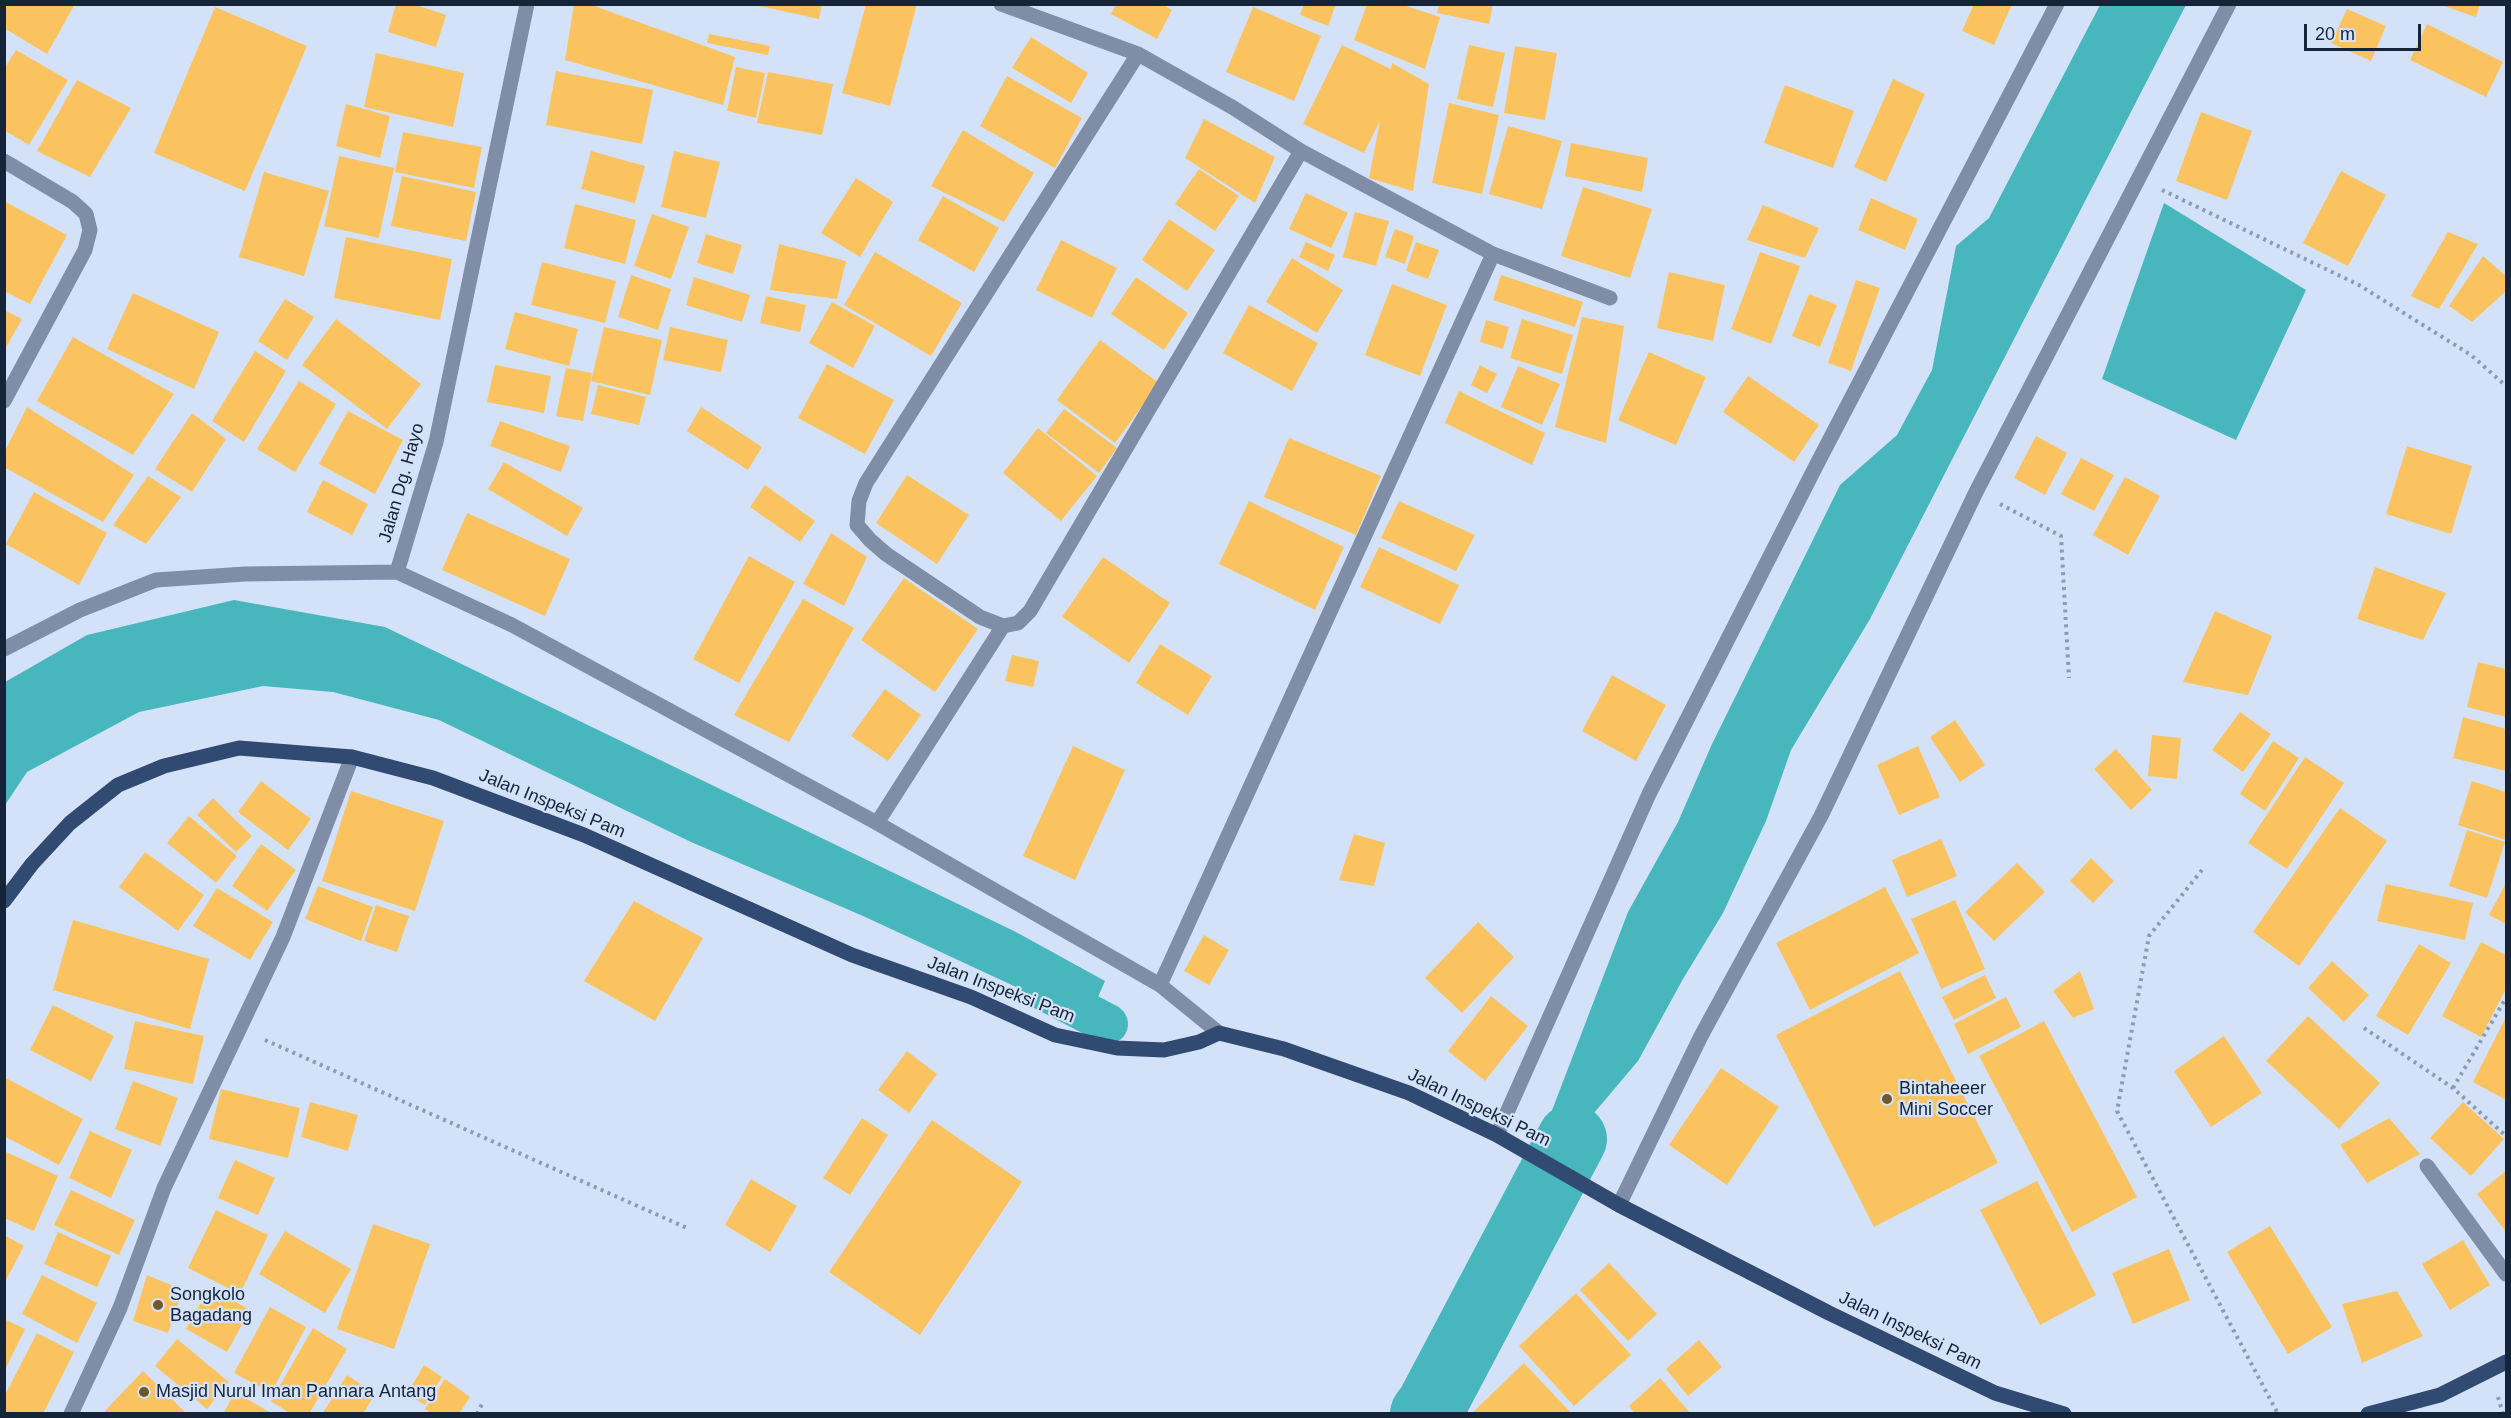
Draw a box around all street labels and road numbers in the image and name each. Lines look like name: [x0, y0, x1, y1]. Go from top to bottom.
street label: Jalan Dg. Hayo: [375, 421, 429, 545]
street label: Jalan Inspeksi Pam: [476, 765, 628, 843]
street label: Jalan Inspeksi Pam: [924, 952, 1078, 1028]
street label: Jalan Inspeksi Pam: [1404, 1064, 1554, 1152]
street label: Jalan Inspeksi Pam: [1835, 1287, 1985, 1375]

